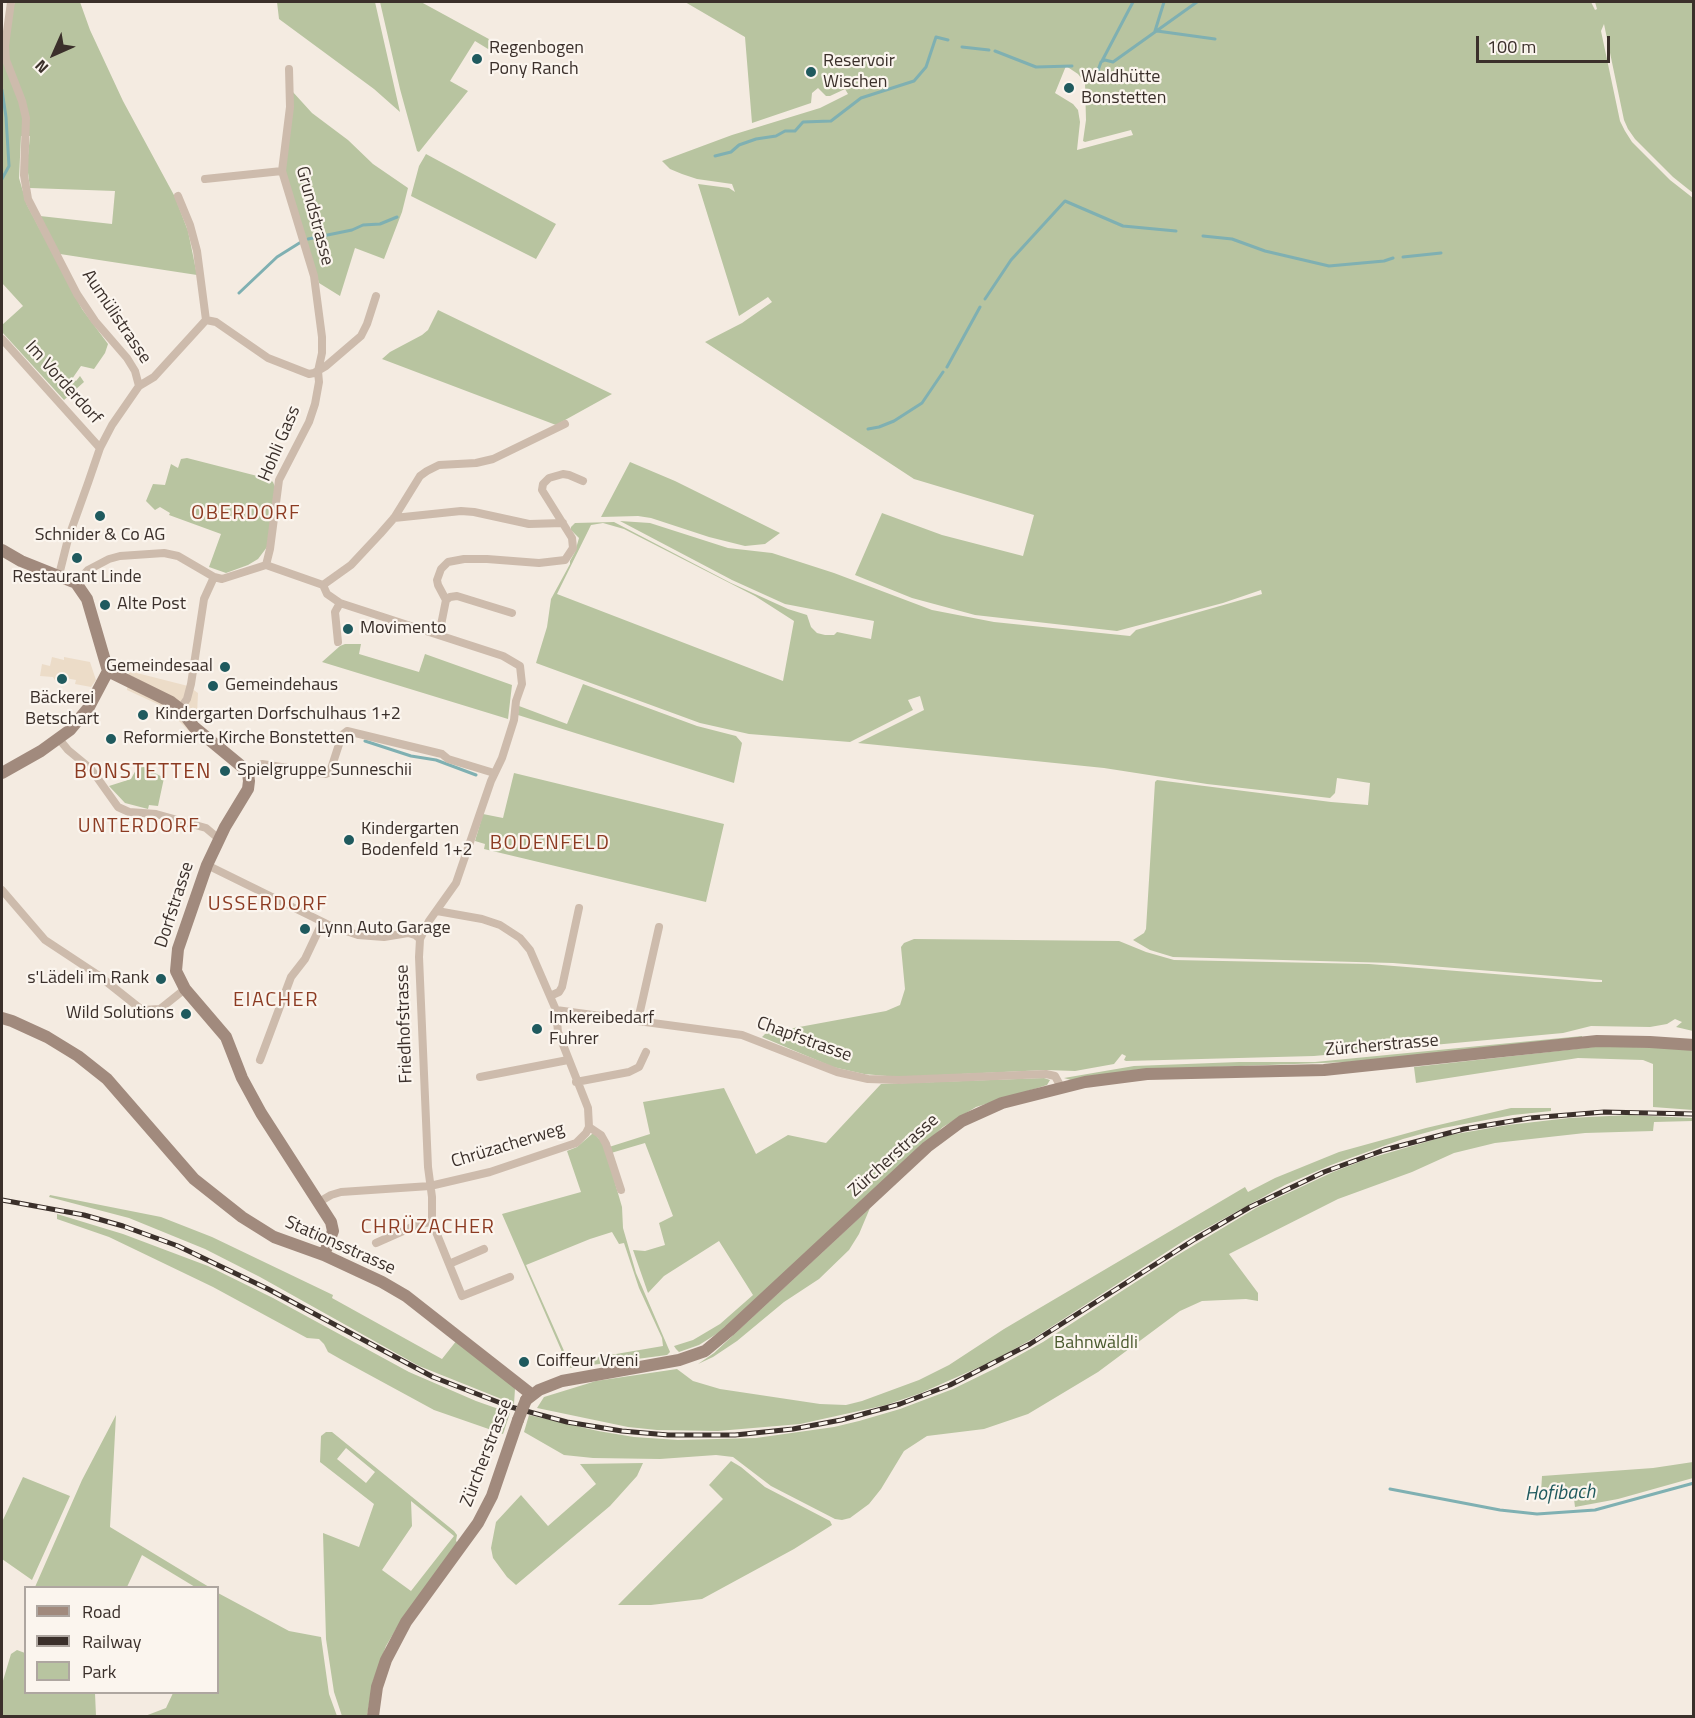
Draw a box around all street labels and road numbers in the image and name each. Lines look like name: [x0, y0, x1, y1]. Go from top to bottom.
street label: Grundstrasse: [290, 164, 338, 268]
street label: Aumülistrasse: [77, 266, 155, 368]
street label: Im Vorderdorf: [20, 337, 106, 429]
street label: Hohli Gass: [254, 403, 306, 485]
street label: Dorfstrasse: [151, 859, 199, 951]
street label: Friedhofstrasse: [392, 964, 418, 1084]
street label: Chapfstrasse: [753, 1013, 855, 1067]
street label: Zürcherstrasse: [1324, 1030, 1440, 1062]
street label: Zürcherstrasse: [845, 1110, 943, 1202]
street label: Chrüzacherweg: [449, 1119, 567, 1173]
street label: Stationsstrasse: [281, 1212, 399, 1280]
street label: Zürcherstrasse: [457, 1396, 517, 1510]

